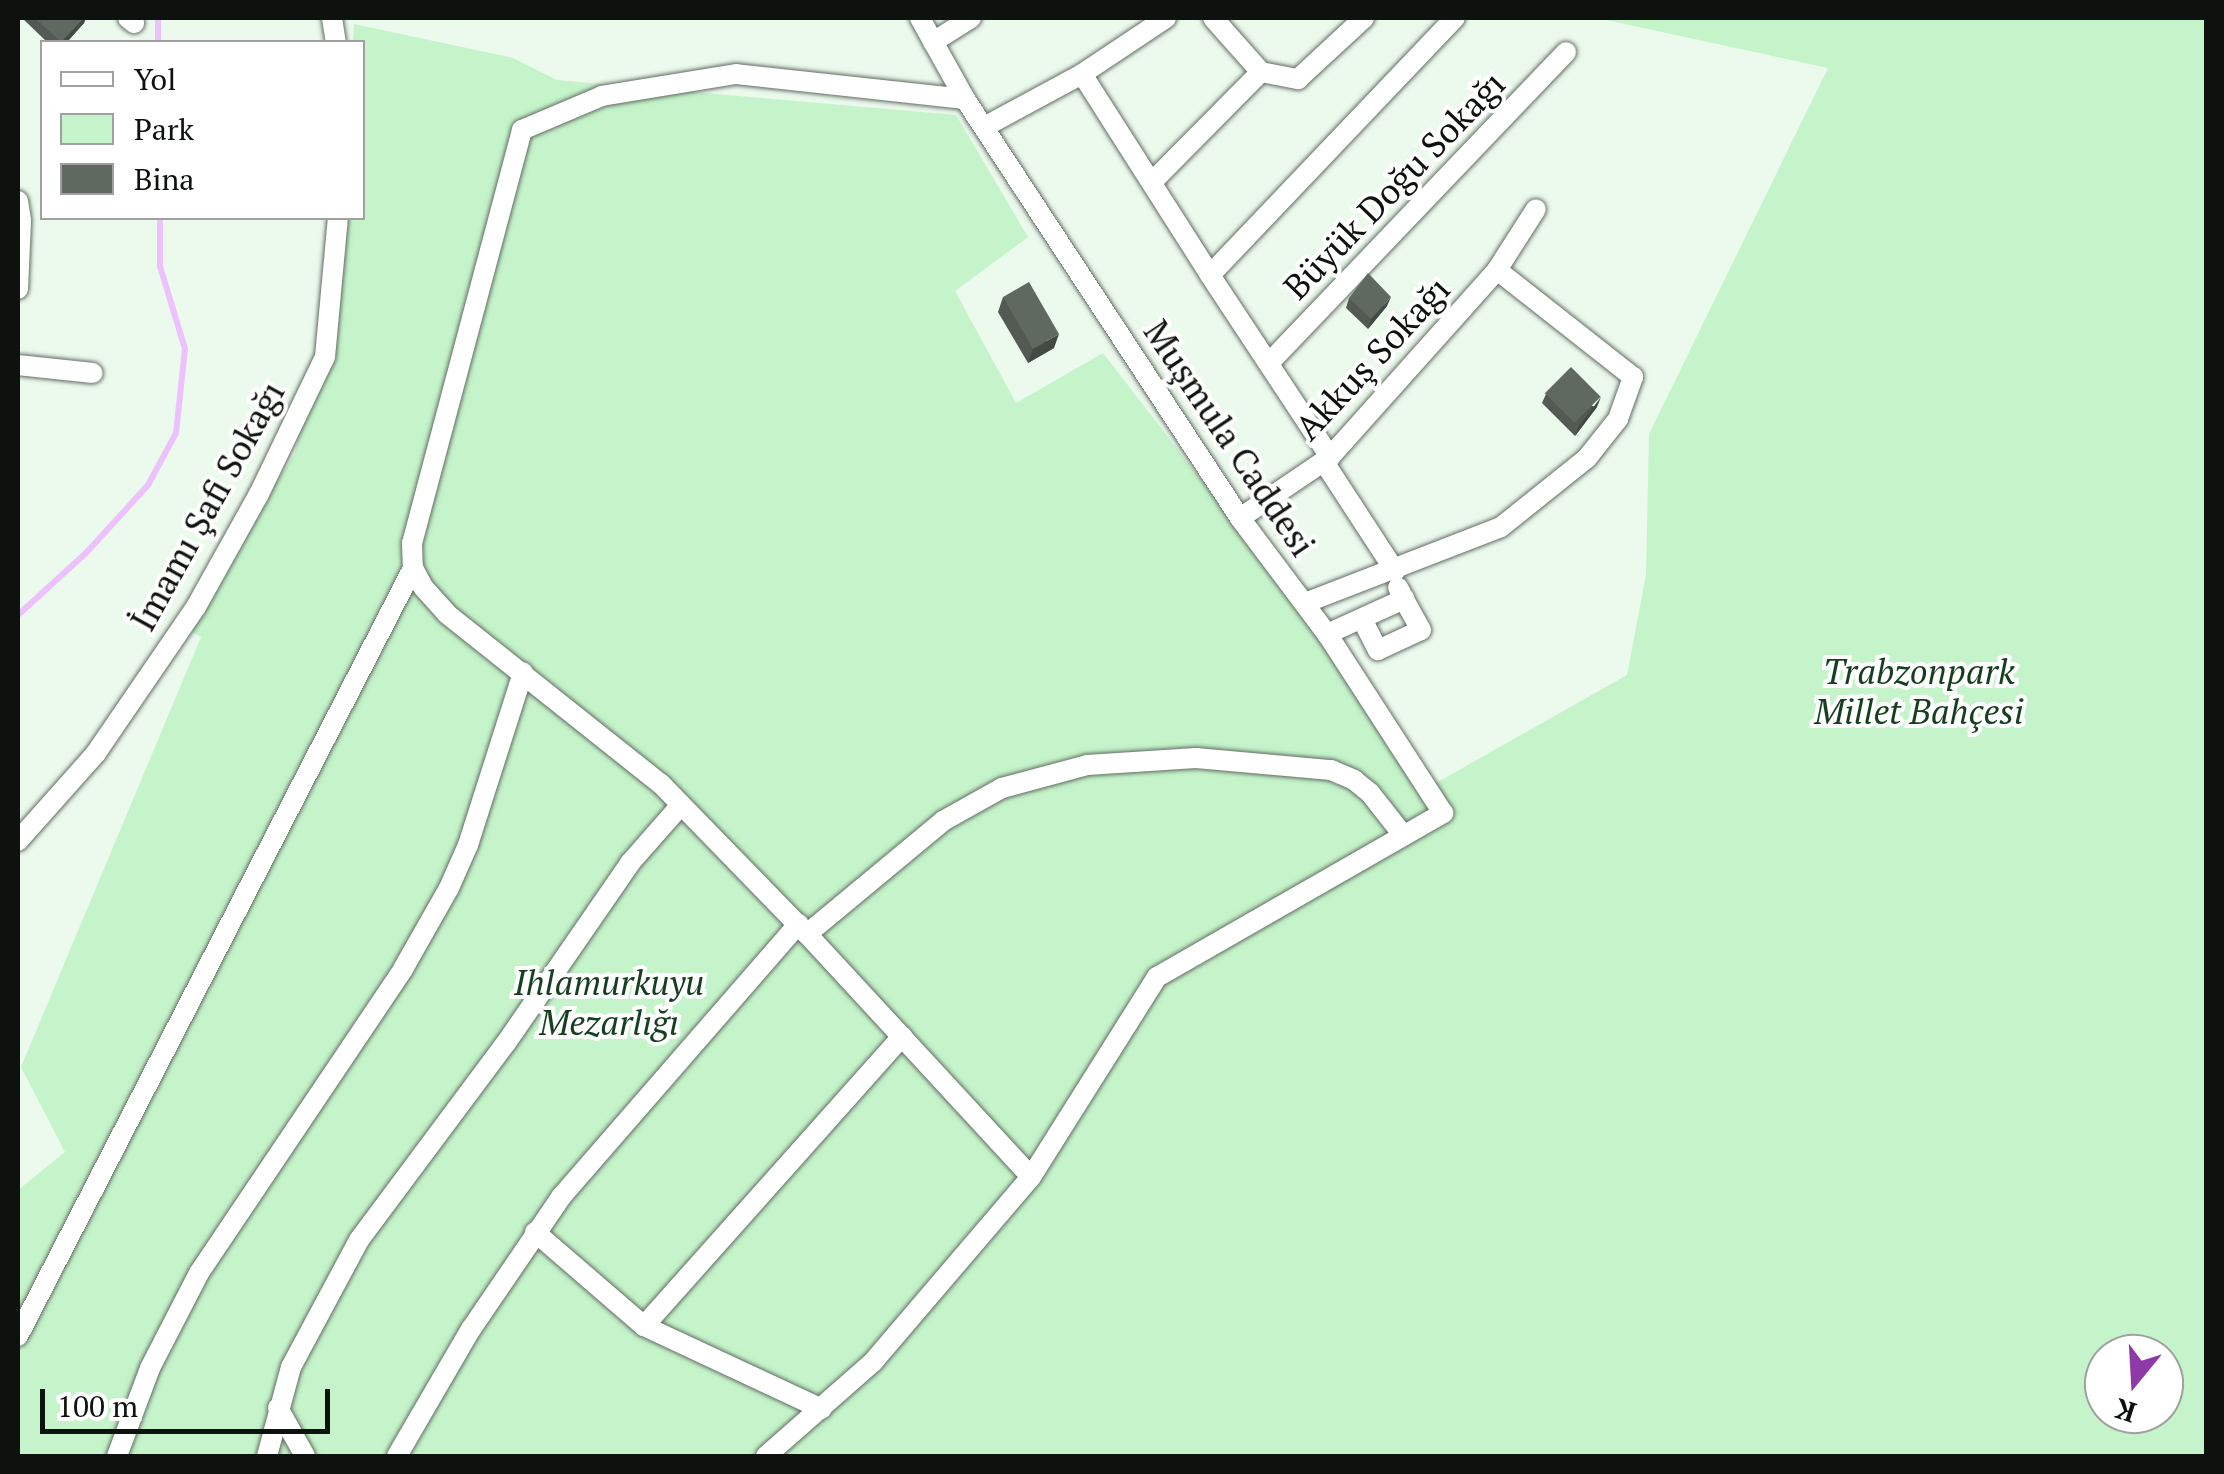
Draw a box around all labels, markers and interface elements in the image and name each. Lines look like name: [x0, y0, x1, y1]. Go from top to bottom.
legend: [40, 40, 365, 220]
text: Yol: [134, 59, 176, 99]
street label: Büyük Doğu Sokağı: [1275, 63, 1513, 307]
text: Park: [134, 109, 194, 149]
text: Bina: [134, 159, 194, 199]
street label: Akkuş Sokağı: [1286, 268, 1458, 448]
street label: Muşmula Caddesi: [1136, 312, 1324, 564]
street label: İmamı Şafi Sokağı: [121, 374, 293, 638]
park label: Trabzonpark Millet Bahçesi: [1814, 650, 2024, 732]
park label: Ihlamurkuyu Mezarlığı: [514, 961, 704, 1043]
north arrow: [2084, 1334, 2184, 1434]
scale bar: [45, 1369, 335, 1431]
text: 100 m: [57, 1386, 138, 1426]
text: K: [2110, 1390, 2140, 1432]

